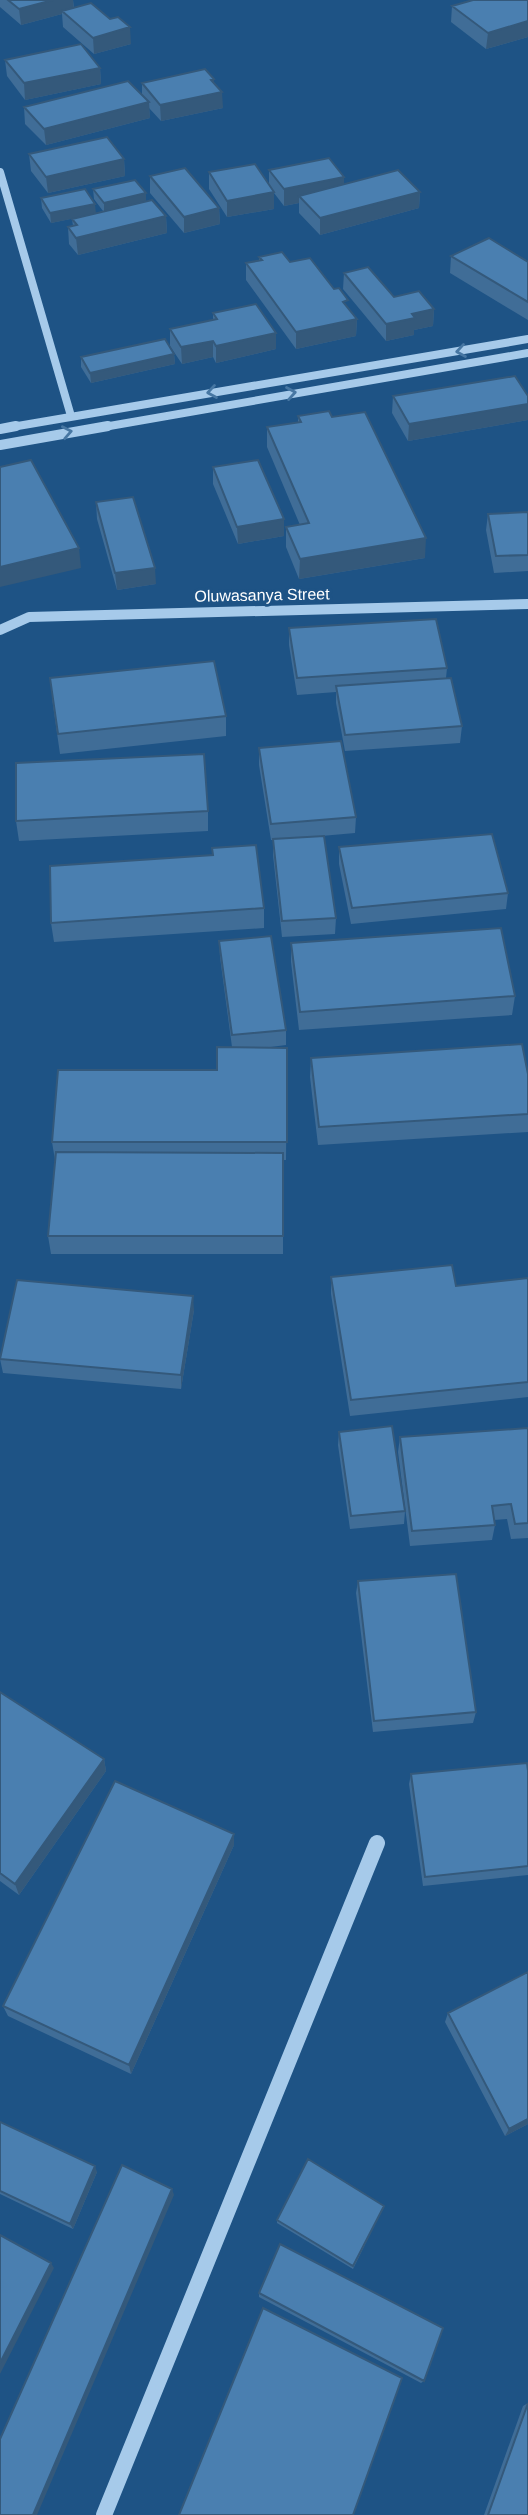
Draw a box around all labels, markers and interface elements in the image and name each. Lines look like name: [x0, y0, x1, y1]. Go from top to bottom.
one-way arrow: [455, 343, 467, 358]
one-way arrow: [206, 384, 218, 399]
one-way arrow: [285, 386, 297, 401]
one-way arrow: [61, 425, 73, 440]
street label: Oluwasanya Street: [194, 585, 330, 605]

